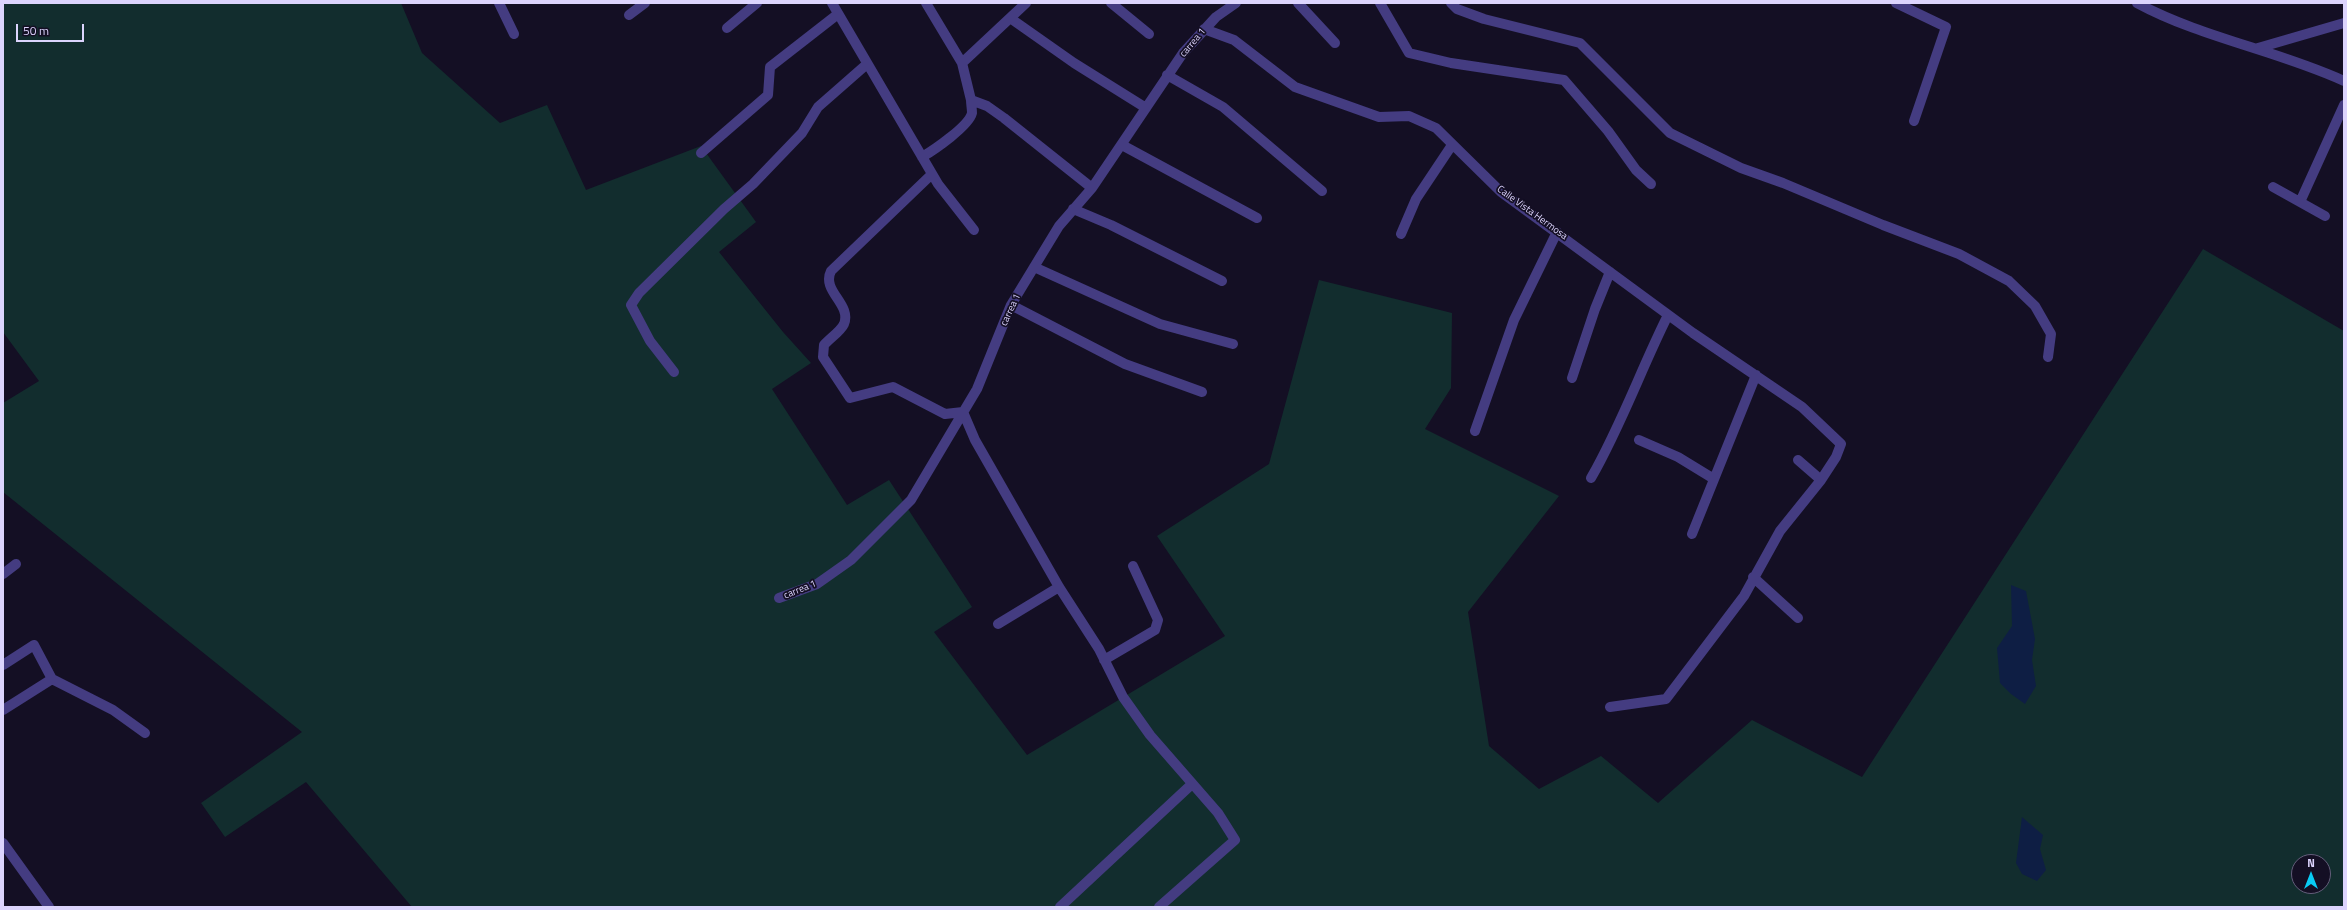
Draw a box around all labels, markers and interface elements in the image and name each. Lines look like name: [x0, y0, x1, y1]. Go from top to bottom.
scale bar: [18, 16, 86, 42]
text: 50 m: [23, 21, 49, 40]
street label: carrea 1: [1177, 26, 1209, 60]
street label: Calle Vista Hermosa: [1494, 183, 1570, 243]
street label: carrea 1: [998, 292, 1024, 328]
street label: carrea 1: [782, 578, 818, 602]
north arrow: [2291, 854, 2331, 894]
text: N: [2307, 855, 2315, 871]

